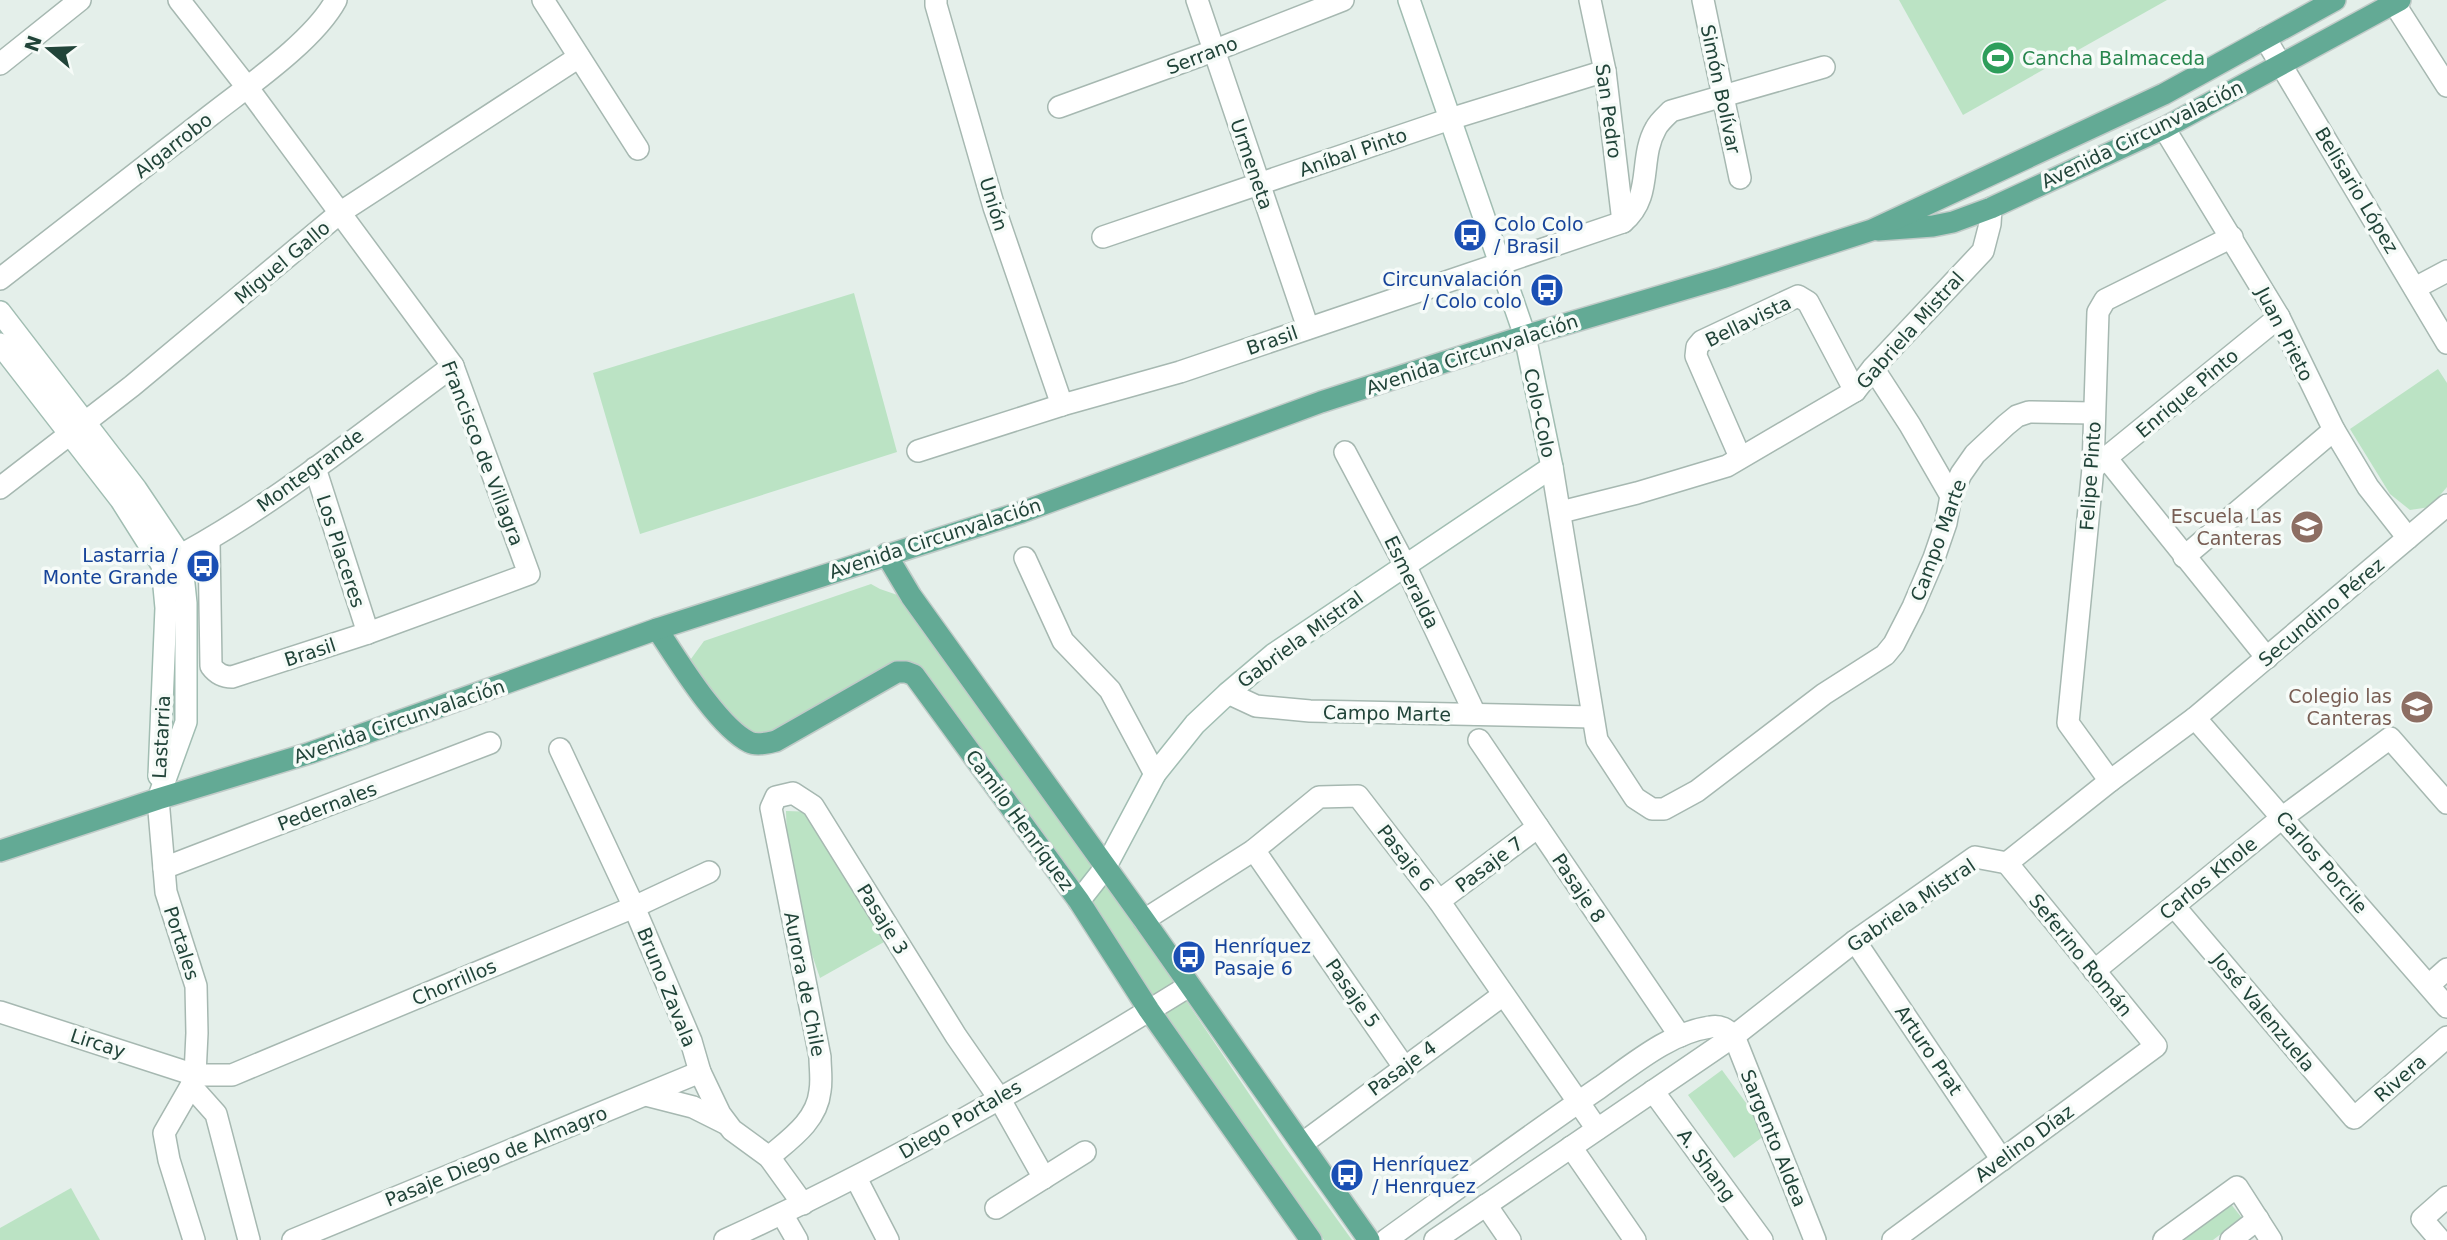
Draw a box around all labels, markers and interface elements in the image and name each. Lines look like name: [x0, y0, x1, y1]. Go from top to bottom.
north arrow: [14, 14, 84, 84]
street label: Simón Bolívar: [1697, 22, 1745, 156]
street label: Serrano: [1163, 31, 1241, 79]
text: N: [20, 32, 46, 55]
sports icon: Cancha Balmaceda: [1979, 39, 2017, 77]
place label: Cancha Balmaceda: [2022, 47, 2205, 69]
street label: San Pedro: [1591, 62, 1627, 160]
street label: Avenida Circunvalación: [2038, 76, 2246, 192]
street label: Algarrobo: [130, 108, 216, 182]
street label: Urmeneta: [1226, 116, 1278, 212]
street label: Aníbal Pinto: [1296, 123, 1410, 181]
street label: Belisario López: [2311, 123, 2403, 257]
street label: Unión: [975, 175, 1013, 233]
place label: Colo Colo / Brasil: [1494, 213, 1584, 257]
street label: Miguel Gallo: [230, 216, 334, 308]
bus stop icon: Colo Colo / Brasil: [1451, 216, 1489, 254]
street label: Gabriela Mistral: [1852, 267, 1968, 393]
place label: Circunvalación / Colo colo: [1382, 268, 1522, 312]
bus stop icon: Circunvalación / Colo colo: [1528, 271, 1566, 309]
street label: Juan Prieto: [2252, 283, 2318, 385]
street label: Bellavista: [1702, 291, 1794, 351]
street label: Avenida Circunvalación: [1363, 309, 1581, 399]
street label: Brasil: [1243, 321, 1301, 359]
street label: Enrique Pinto: [2132, 344, 2242, 442]
street label: Francisco de Villagra: [438, 357, 528, 549]
street label: Colo-Colo: [1520, 366, 1560, 460]
street label: Felipe Pinto: [2075, 421, 2105, 531]
street label: Montegrande: [252, 424, 368, 516]
street label: Campo Marte: [1906, 476, 1970, 604]
street label: Los Placeres: [312, 492, 370, 610]
street label: Avenida Circunvalación: [826, 493, 1044, 583]
place label: Escuela Las Canteras: [2171, 505, 2282, 549]
school or university icon: Escuela Las Canteras: [2288, 508, 2326, 546]
street label: Esmeralda: [1380, 532, 1444, 632]
place label: Lastarria / Monte Grande: [43, 544, 179, 588]
bus stop icon: Lastarria / Monte Grande: [184, 547, 222, 585]
street label: Secundino Pérez: [2254, 553, 2388, 671]
street label: Gabriela Mistral: [1233, 586, 1367, 692]
street label: Brasil: [281, 633, 339, 671]
street label: Avenida Circunvalación: [291, 675, 507, 767]
place label: Colegio las Canteras: [2288, 685, 2392, 729]
school or university icon: Colegio las Canteras: [2398, 688, 2436, 726]
street label: Lastarria: [148, 695, 174, 779]
street label: Campo Marte: [1323, 701, 1451, 725]
street label: Camilo Henríquez: [962, 745, 1078, 895]
street label: Pedernales: [274, 777, 380, 835]
street label: Carlos Porcile: [2272, 806, 2372, 918]
street label: Pasaje 6: [1373, 820, 1439, 896]
street label: Pasaje 7: [1451, 831, 1527, 897]
street label: Carlos Khole: [2155, 832, 2261, 924]
street label: Pasaje 8: [1548, 849, 1610, 927]
street label: Gabriela Mistral: [1843, 854, 1979, 956]
street label: Pasaje 3: [853, 880, 913, 958]
street label: Seferino Román: [2025, 889, 2137, 1021]
street label: Portales: [160, 903, 204, 983]
street label: Aurora de Chile: [780, 910, 830, 1058]
street label: Bruno Zavala: [633, 924, 701, 1050]
place label: Henríquez Pasaje 6: [1214, 935, 1311, 979]
bus stop icon: Henríquez Pasaje 6: [1170, 938, 1208, 976]
street label: José Valenzuela: [2207, 948, 2320, 1076]
street label: Chorrillos: [408, 954, 500, 1010]
street label: Pasaje 5: [1321, 954, 1385, 1032]
street label: Arturo Prat: [1891, 1001, 1967, 1099]
street label: Lircay: [68, 1024, 128, 1062]
street label: Pasaje 4: [1364, 1036, 1440, 1100]
street label: Rivera: [2370, 1050, 2430, 1106]
street label: Sargento Aldea: [1736, 1066, 1812, 1210]
street label: Diego Portales: [895, 1075, 1025, 1163]
street label: Avelino Díaz: [1970, 1100, 2078, 1186]
street label: Pasaje Diego de Almagro: [382, 1101, 610, 1211]
street label: A. Shang: [1673, 1124, 1741, 1206]
place label: Henríquez / Henrquez: [1372, 1153, 1476, 1197]
bus stop icon: Henríquez / Henrquez: [1328, 1156, 1366, 1194]

